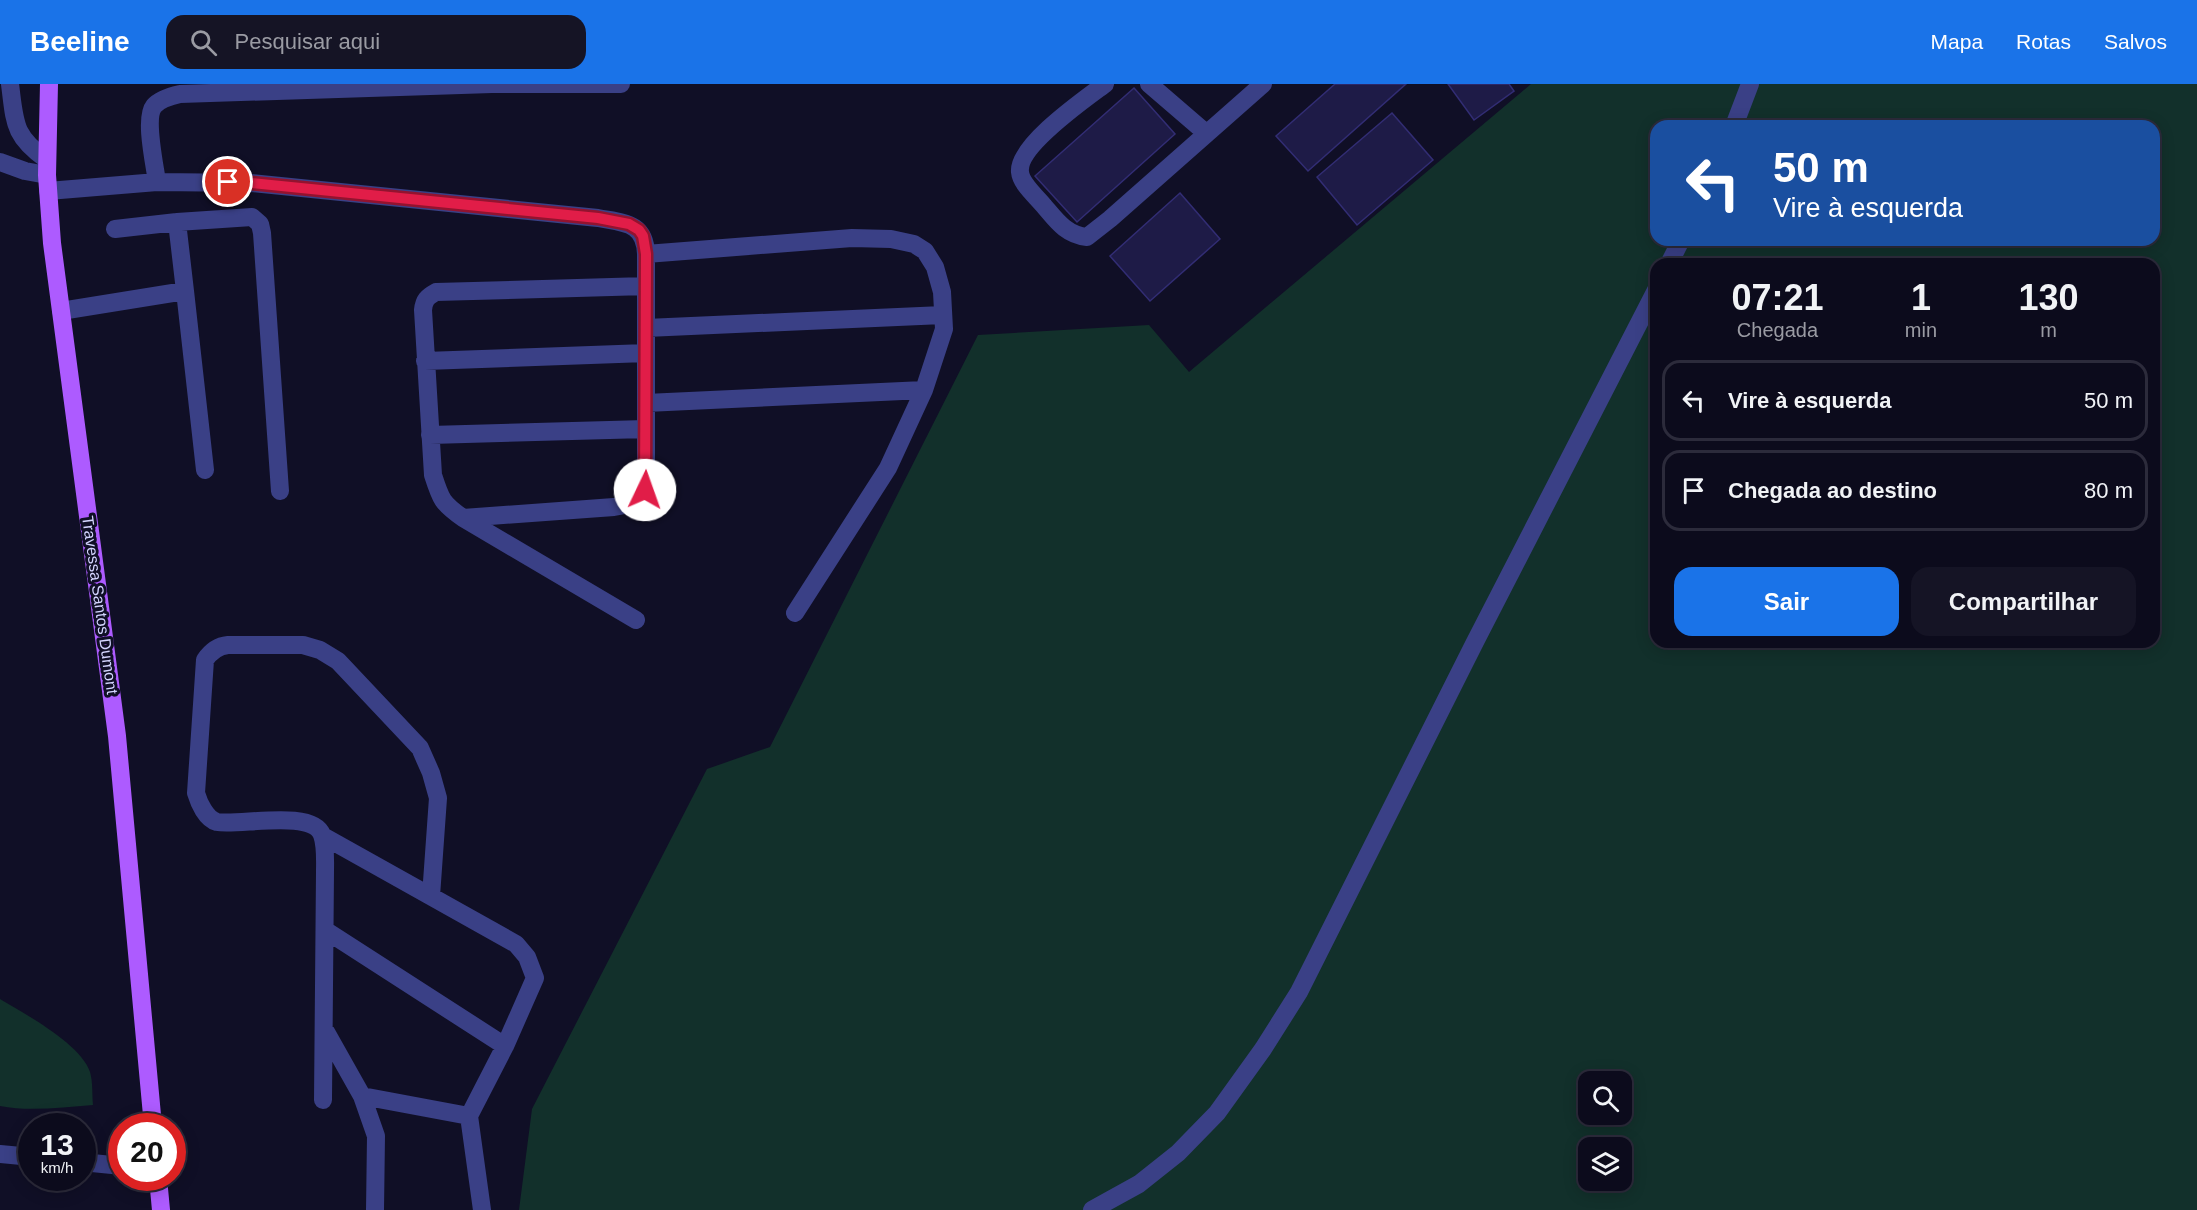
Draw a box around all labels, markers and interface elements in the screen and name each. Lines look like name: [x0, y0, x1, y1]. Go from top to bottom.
search box: [166, 15, 586, 69]
text: Beeline: [30, 26, 130, 57]
icon: search: [187, 26, 220, 59]
text: Pesquisar aqui: [235, 29, 380, 54]
text: Mapa: [1931, 30, 1983, 53]
text: Rotas: [2016, 30, 2071, 53]
text: Salvos: [2104, 30, 2167, 53]
icon: left: [1674, 144, 1752, 222]
text: 50 m: [1773, 144, 1869, 191]
pin: [202, 156, 253, 207]
icon: arrive: [211, 165, 244, 198]
text: Vire à esquerda: [1773, 193, 1963, 223]
text: 07:21: [1731, 277, 1823, 318]
text: 1: [1911, 277, 1931, 318]
text: 130: [2018, 277, 2079, 318]
text: Chegada: [1737, 319, 1818, 341]
text: min: [1905, 319, 1937, 341]
text: m: [2040, 319, 2057, 341]
icon: left: [1677, 384, 1710, 417]
text: Vire à esquerda: [1728, 388, 1891, 413]
text: 50 m: [2084, 388, 2133, 413]
position arrow: [613, 458, 677, 522]
icon: arrive: [1677, 474, 1710, 507]
text: Chegada ao destino: [1728, 478, 1937, 503]
text: 80 m: [2084, 478, 2133, 503]
street label: Travessa Santos Dumont: [79, 515, 121, 696]
button: Sair: [1674, 567, 1899, 636]
button: Compartilhar: [1911, 567, 2136, 636]
map controls: [1578, 1071, 1632, 1191]
button: search: [1578, 1071, 1632, 1125]
speed limit sign: 20: [108, 1113, 186, 1191]
text: 13: [40, 1128, 74, 1161]
button: layers: [1578, 1137, 1632, 1191]
text: km/h: [41, 1159, 73, 1176]

